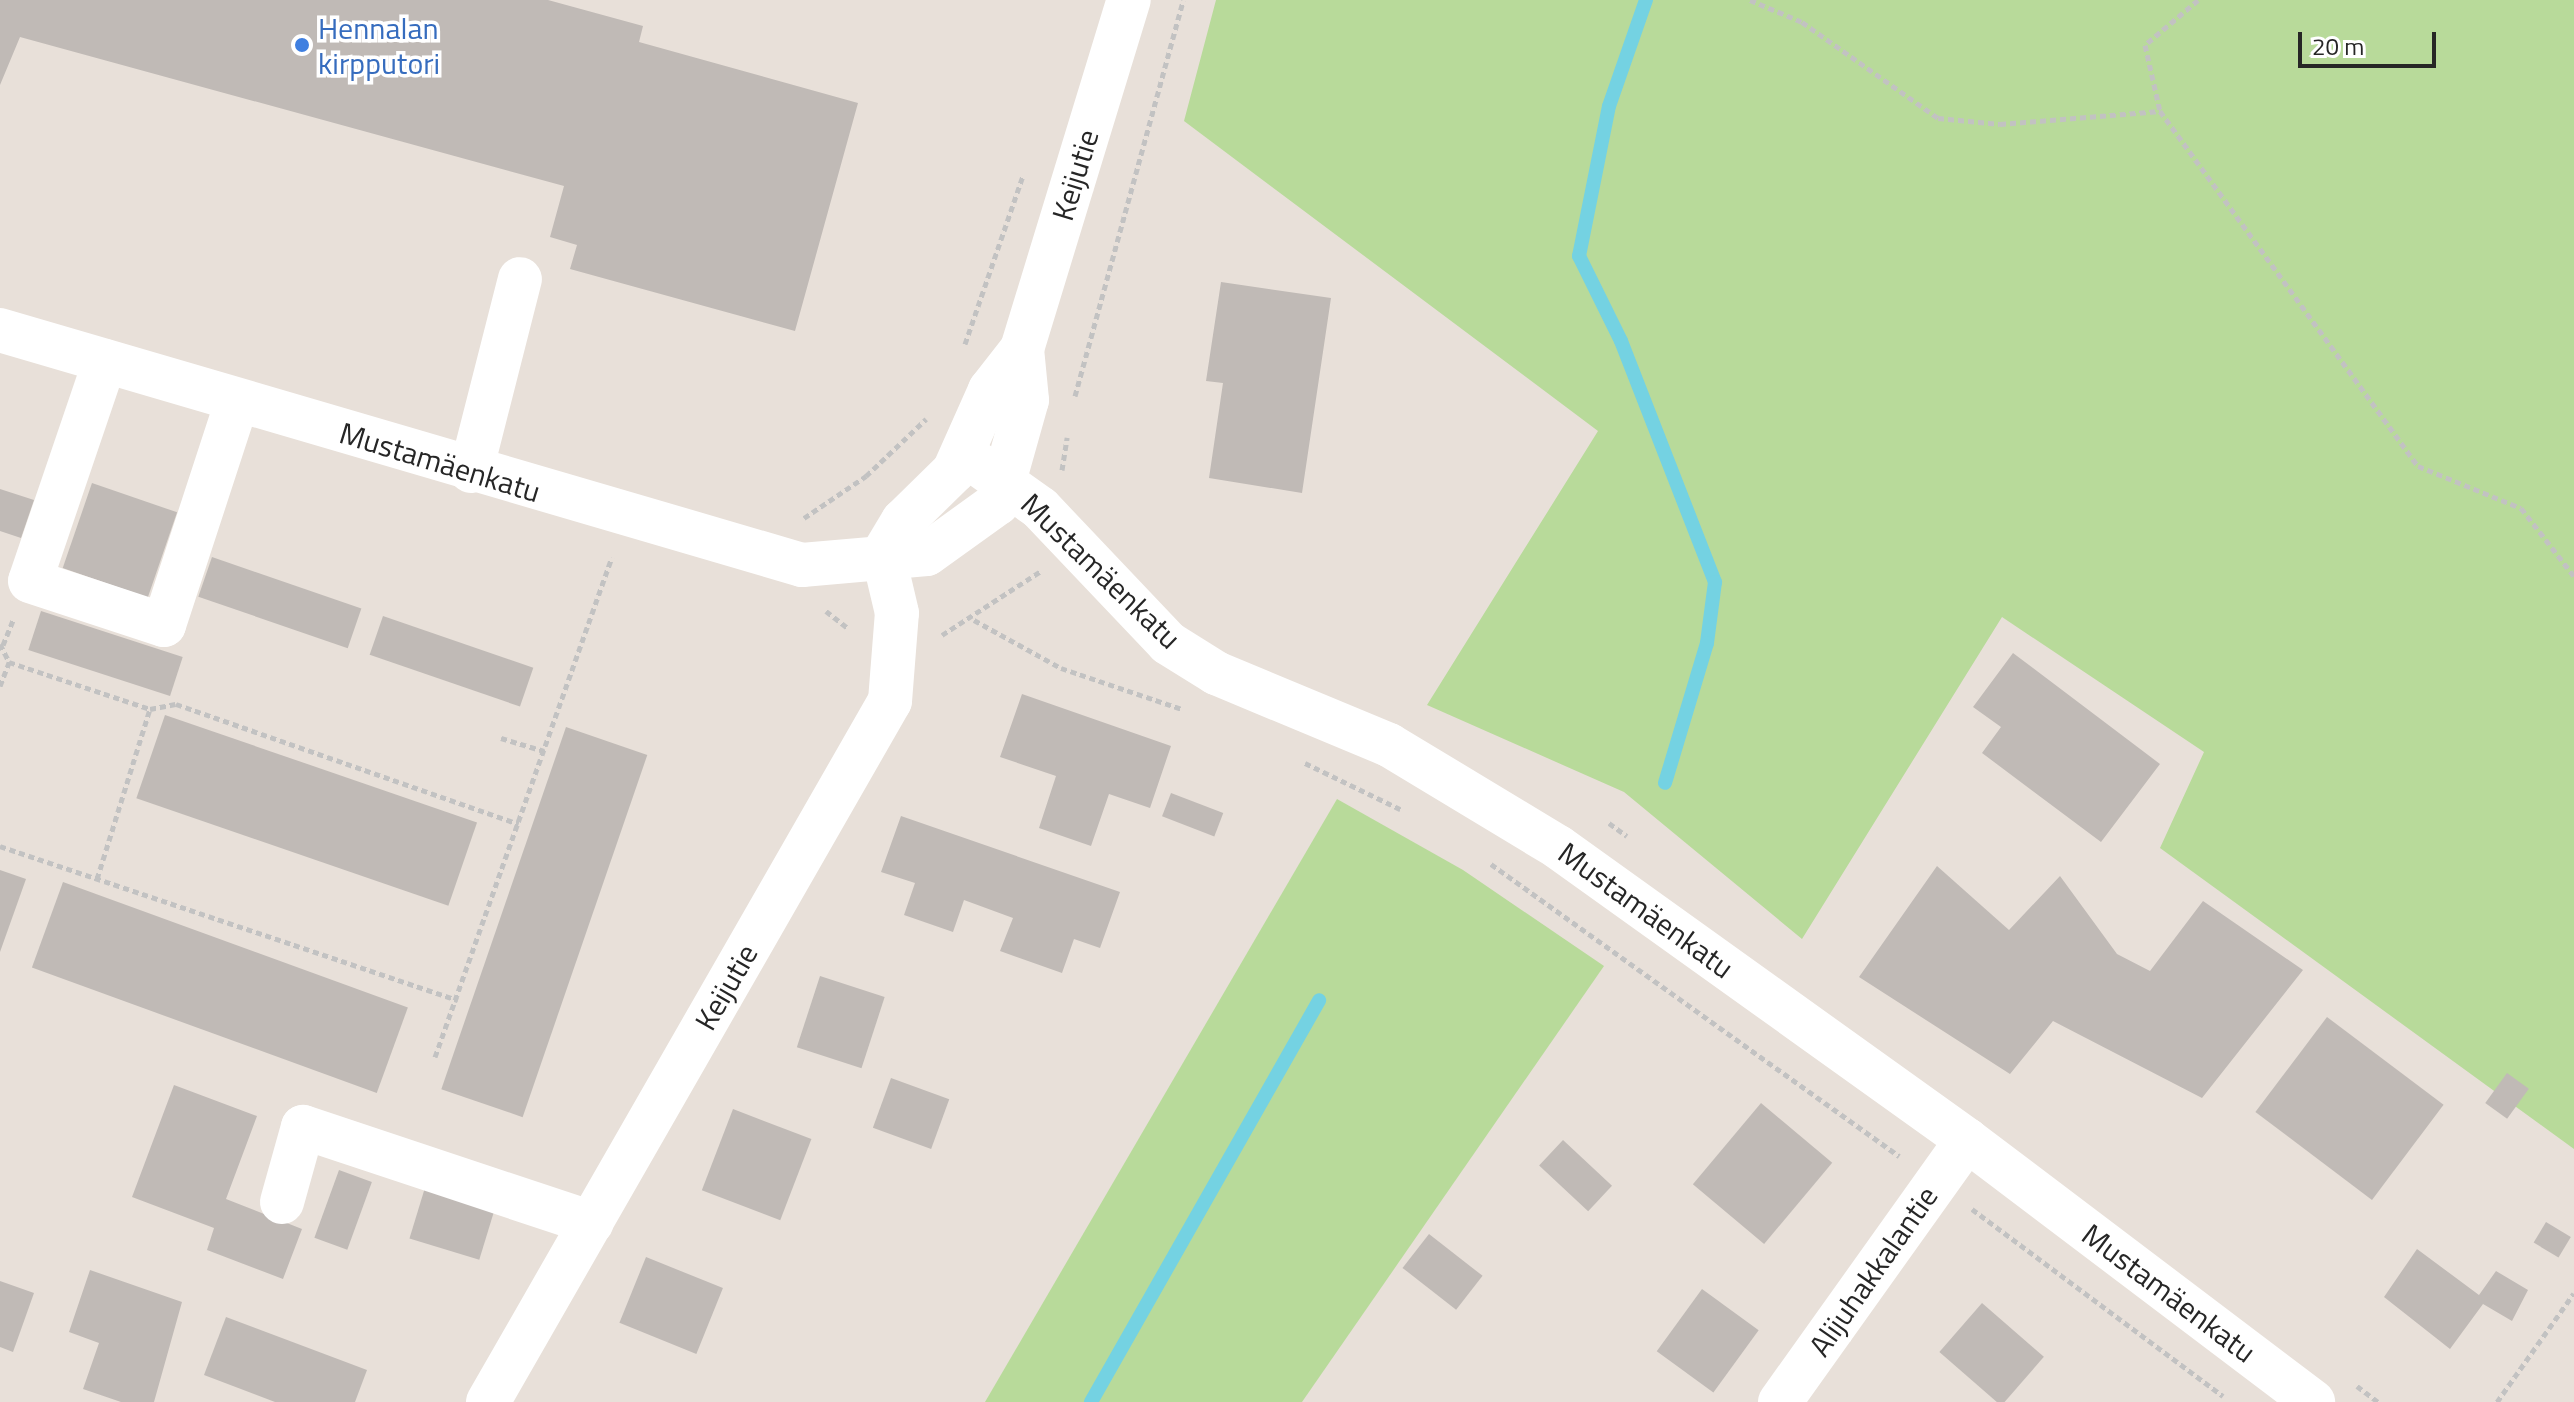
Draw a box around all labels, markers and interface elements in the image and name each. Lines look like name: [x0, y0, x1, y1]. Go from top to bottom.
place label: Hennalan kirpputori: [318, 10, 440, 80]
scale bar: [2302, 16, 2440, 66]
text: 20 m: [2312, 28, 2364, 64]
marker: Hennalan kirpputori: [293, 36, 311, 54]
street label: Keijutie: [1044, 125, 1106, 225]
street label: Mustamäenkatu: [335, 414, 545, 510]
street label: Mustamäenkatu: [1014, 486, 1188, 656]
street label: Mustamäenkatu: [1551, 834, 1741, 986]
street label: Keijutie: [687, 938, 765, 1036]
street label: Alijuhakkalantie: [1801, 1179, 1945, 1363]
street label: Mustamäenkatu: [2075, 1216, 2263, 1370]

